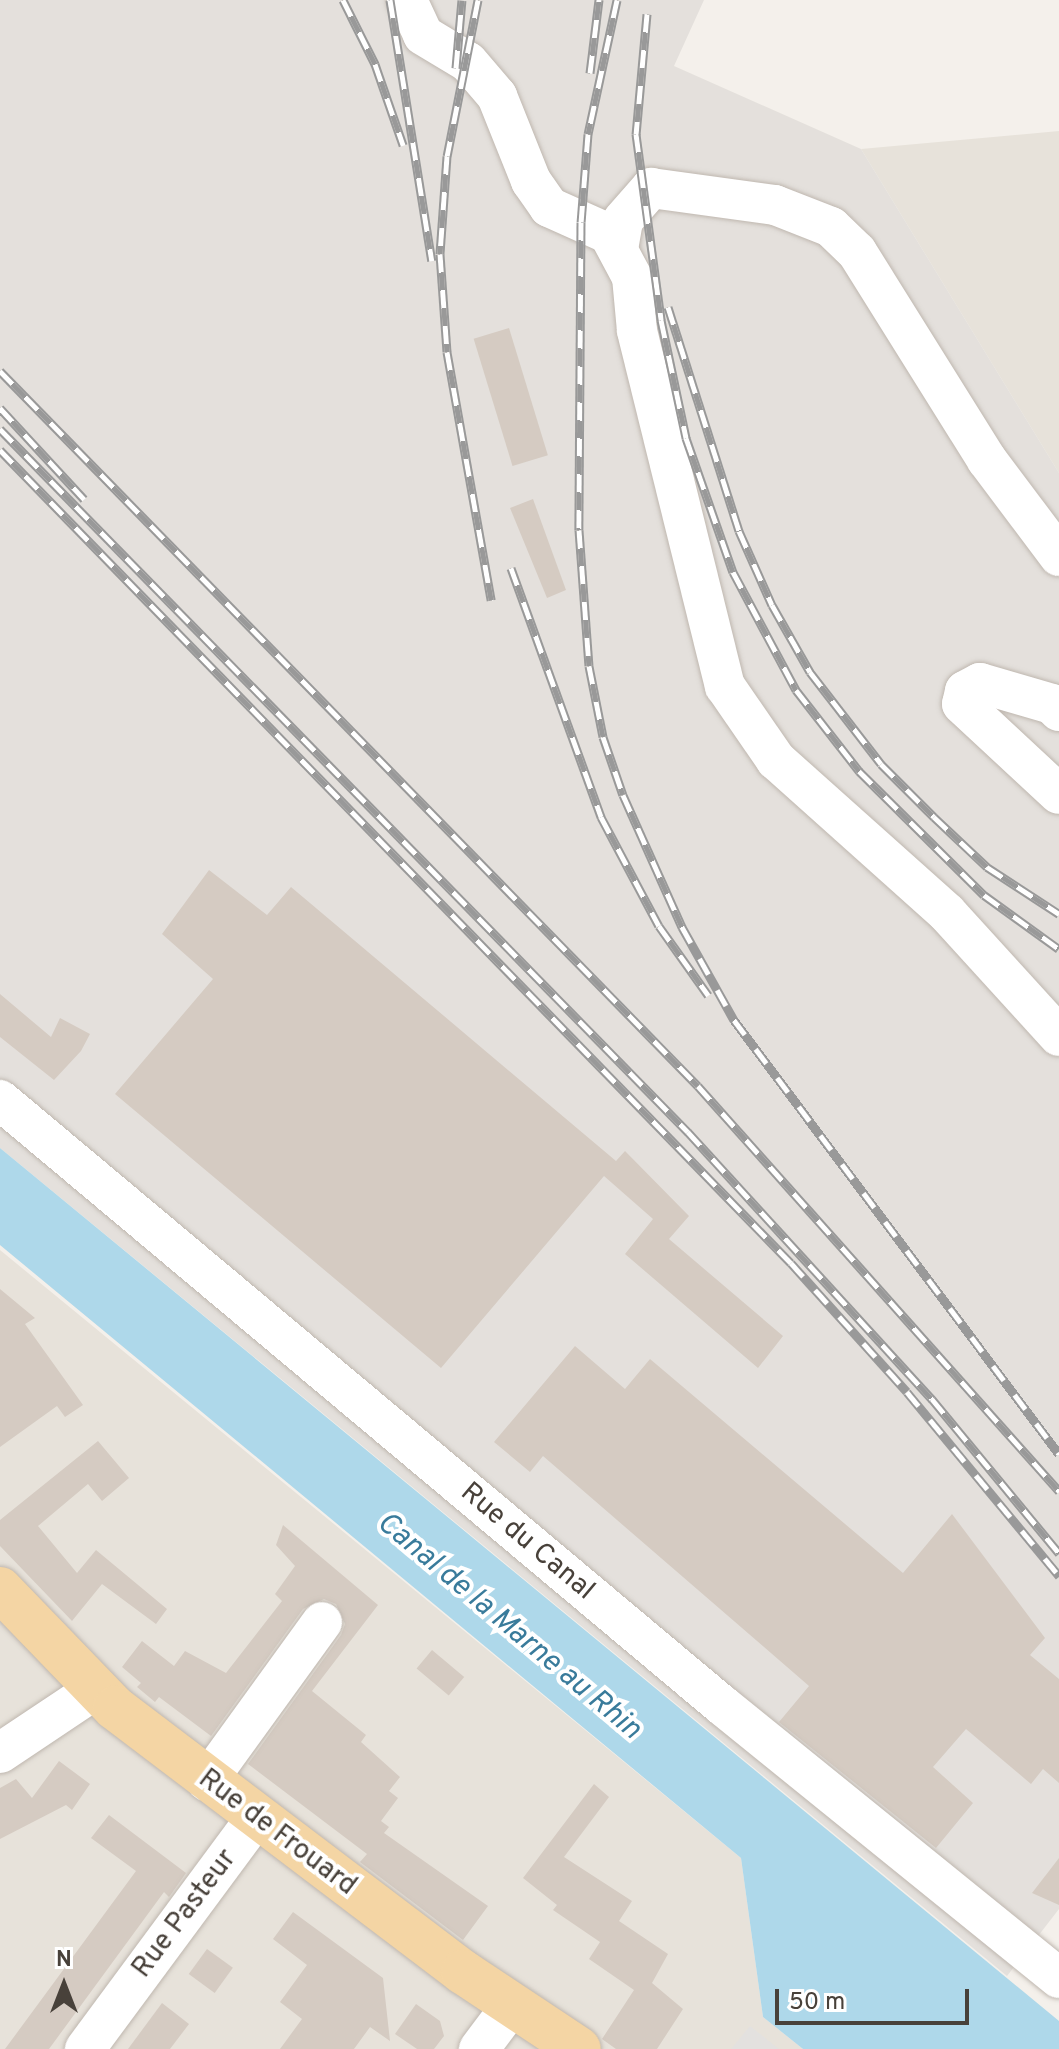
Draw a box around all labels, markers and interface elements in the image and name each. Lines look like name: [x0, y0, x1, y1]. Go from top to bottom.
street label: Rue du Canal: [453, 1476, 601, 1608]
water label: Canal de la Marne au Rhin: [368, 1506, 648, 1748]
street label: Rue de Frouard: [191, 1763, 363, 1903]
street label: Rue Pasteur: [126, 1843, 244, 1985]
north arrow: [24, 1945, 104, 2025]
text: N: [56, 1947, 72, 1974]
scale bar: [779, 1973, 973, 2023]
text: 50 m: [789, 1988, 845, 2018]

